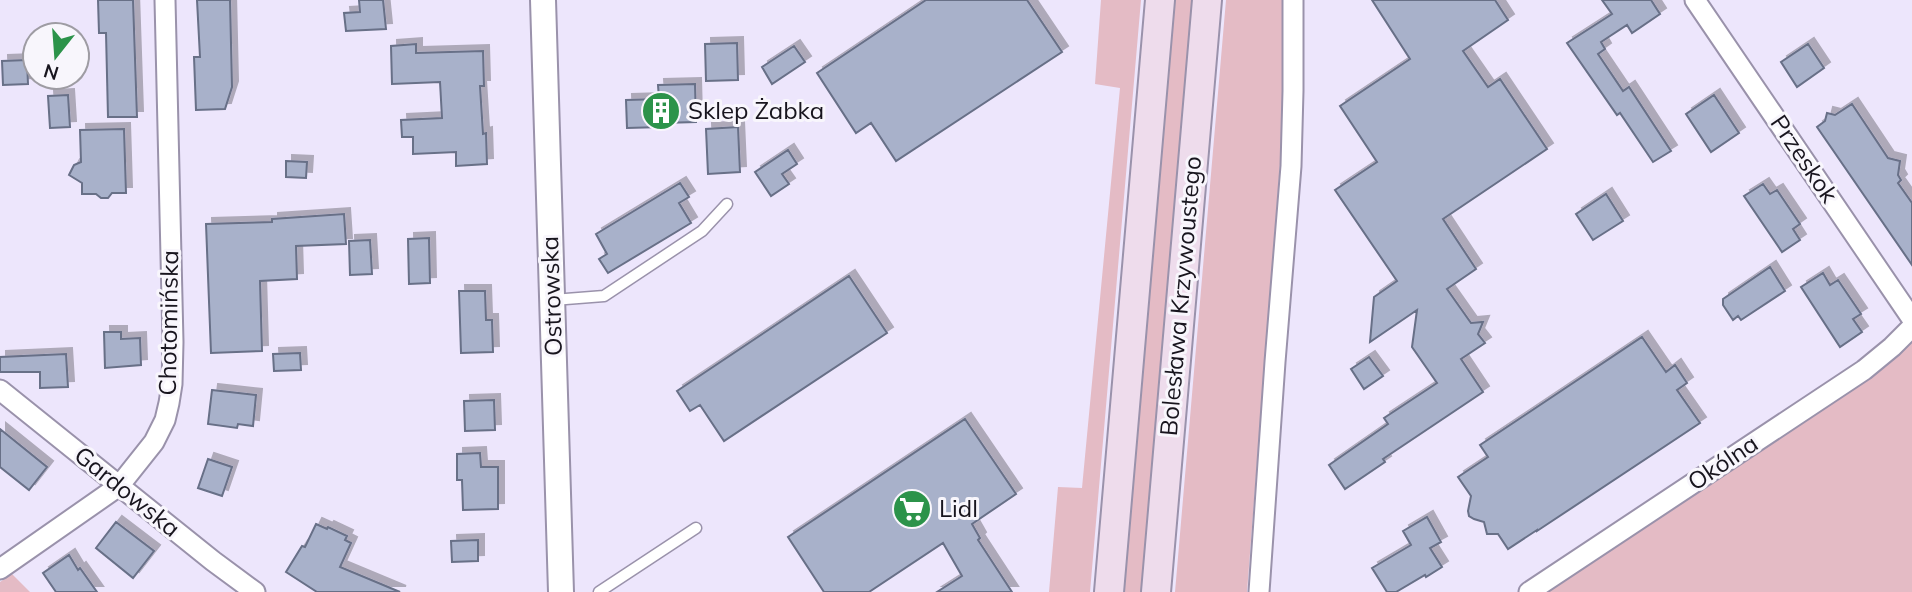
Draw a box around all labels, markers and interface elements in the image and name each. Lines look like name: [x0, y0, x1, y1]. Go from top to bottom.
north arrow: [21, 21, 91, 91]
text: N: [41, 59, 61, 86]
building icon: Sklep Żabka: [640, 90, 682, 132]
place label: Sklep Żabka: [688, 95, 824, 125]
street label: Przeskok: [1765, 109, 1845, 209]
street label: Bolesława Krzywoustego: [1153, 155, 1207, 437]
street label: Ostrowska: [534, 236, 568, 357]
street label: Chotomińska: [152, 250, 184, 396]
street label: Okólna: [1682, 428, 1763, 497]
street label: Gardowska: [69, 439, 187, 543]
supermarket icon: Lidl: [891, 488, 933, 530]
place label: Lidl: [939, 493, 978, 523]

